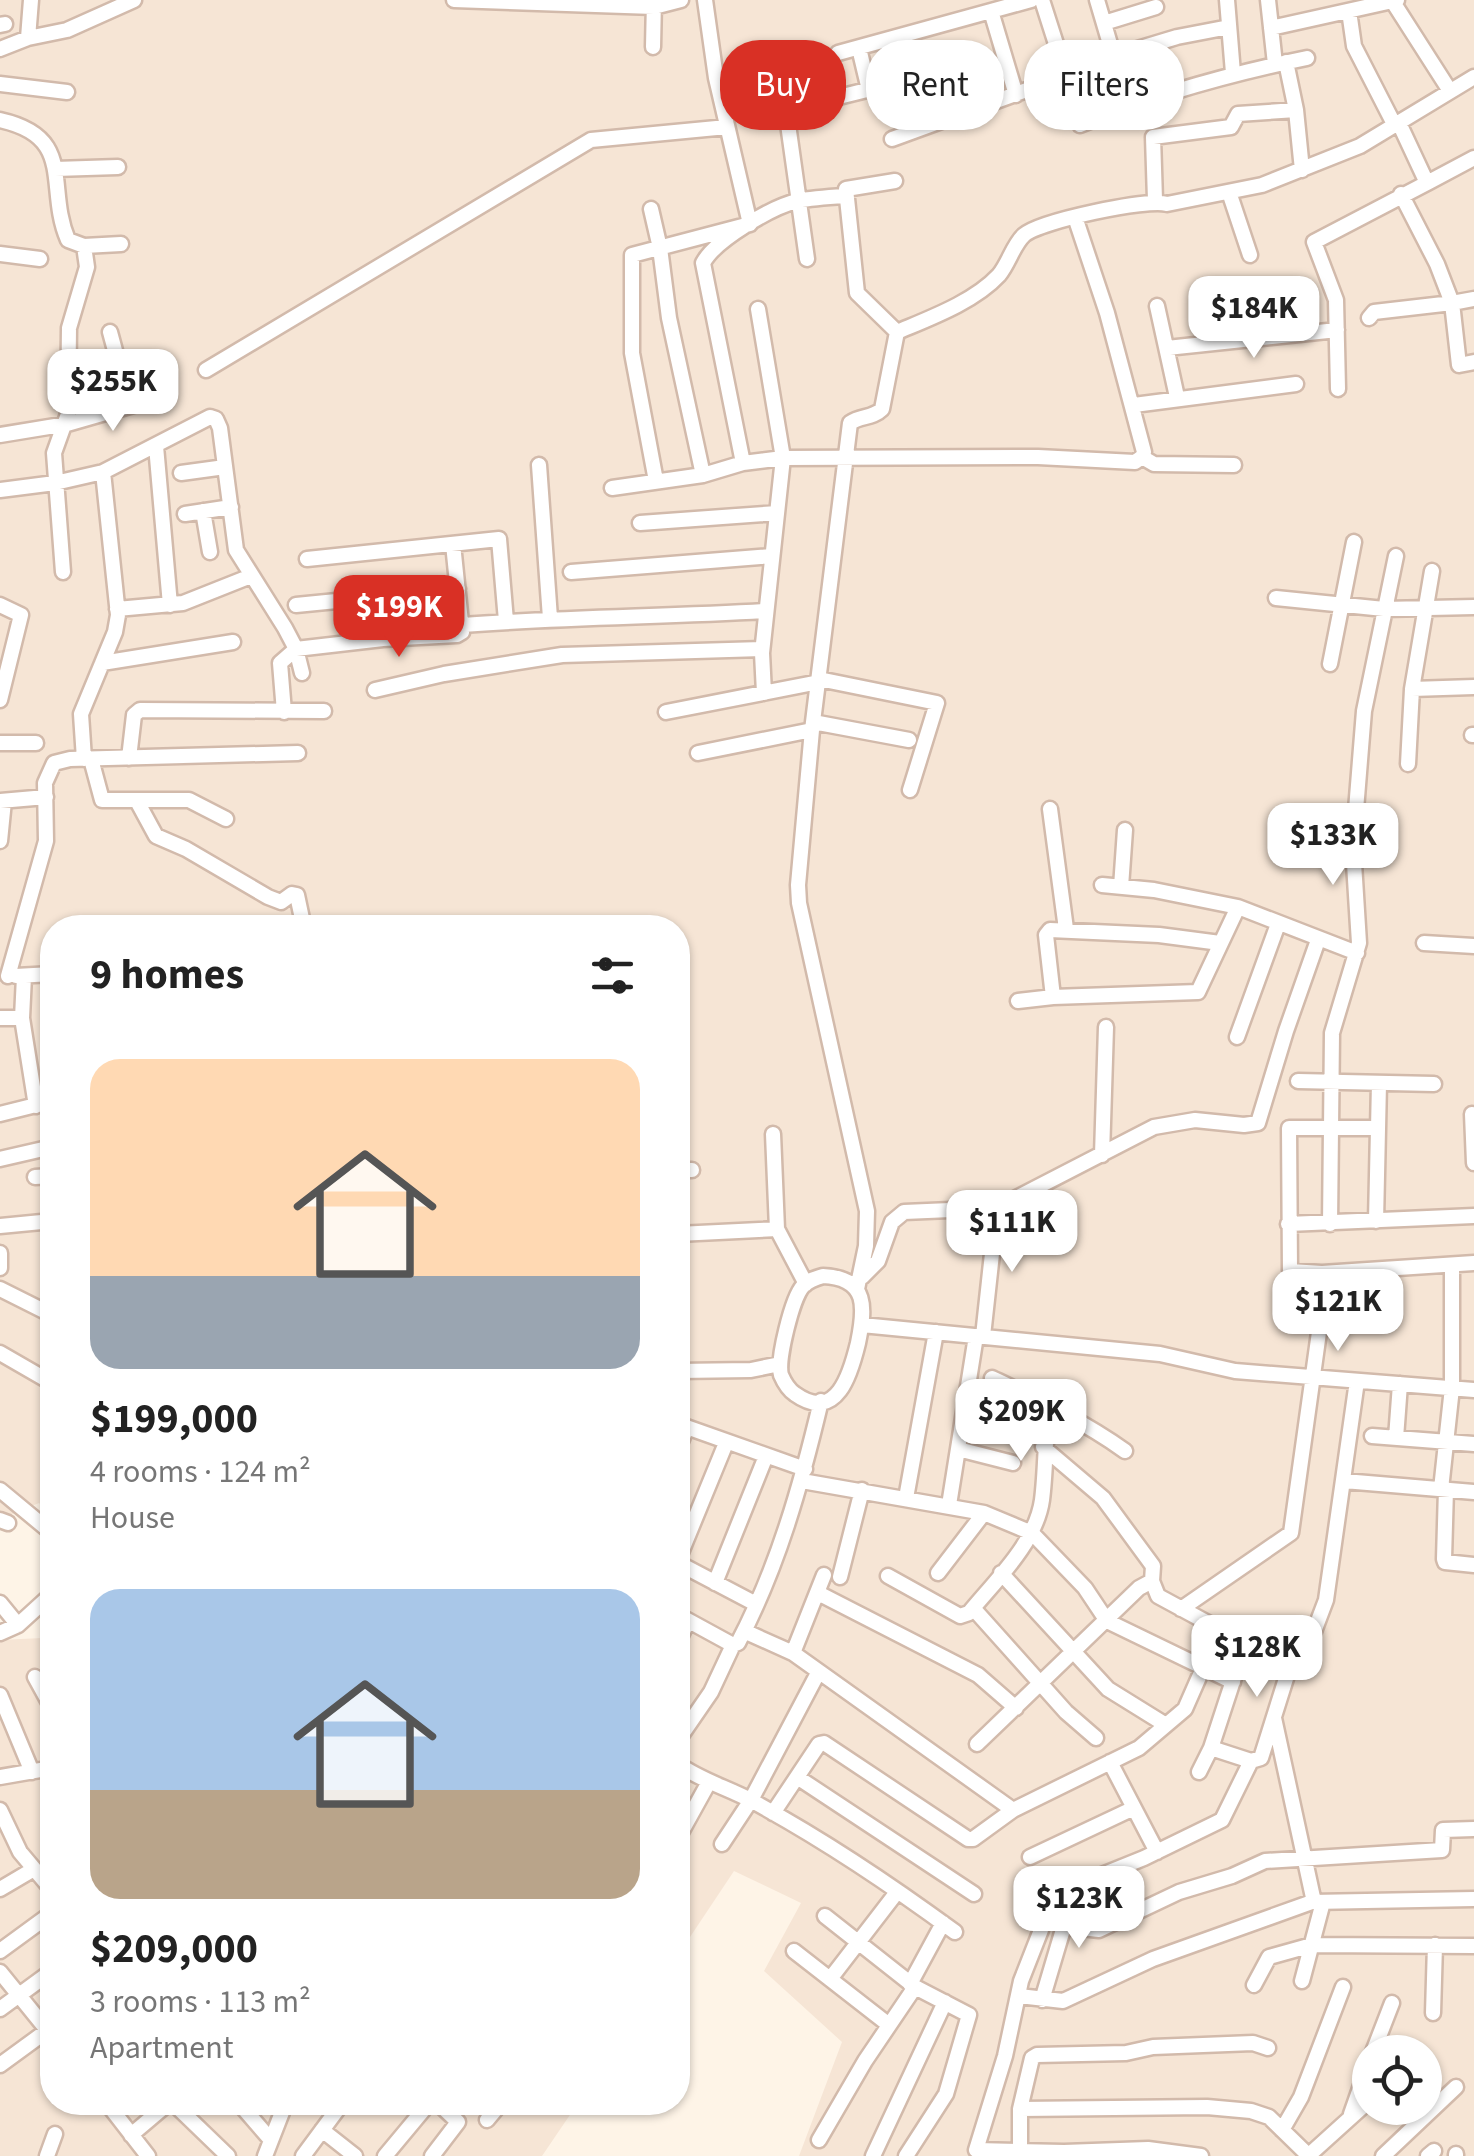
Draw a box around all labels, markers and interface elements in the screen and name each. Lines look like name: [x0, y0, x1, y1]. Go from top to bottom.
chip: Buy: [720, 40, 846, 130]
chip: Rent: [866, 40, 1004, 130]
chip: Filters: [1024, 40, 1184, 130]
pin: $184K: [1184, 276, 1324, 361]
text: $184K: [1210, 285, 1298, 331]
pin: $255K: [43, 349, 183, 434]
text: $255K: [69, 358, 157, 404]
pin: $199K: [329, 575, 469, 660]
text: $199K: [355, 584, 443, 630]
pin: $133K: [1263, 803, 1403, 888]
text: $133K: [1289, 812, 1377, 858]
text: 9 homes: [90, 945, 244, 1005]
icon: filters: [585, 948, 640, 1003]
icon: home: [275, 1124, 455, 1304]
pin: $111K: [942, 1190, 1082, 1275]
text: $111K: [968, 1199, 1056, 1245]
pin: $121K: [1268, 1269, 1408, 1354]
text: $121K: [1294, 1278, 1382, 1324]
pin: $209K: [951, 1379, 1091, 1464]
text: $209K: [977, 1388, 1065, 1434]
text: $199,000: [90, 1389, 258, 1449]
text: 4 rooms · 124 m²: [90, 1449, 311, 1495]
text: House: [90, 1495, 175, 1541]
pin: $128K: [1187, 1615, 1327, 1700]
text: $128K: [1213, 1624, 1301, 1670]
icon: home: [275, 1654, 455, 1834]
pin: $123K: [1009, 1866, 1149, 1951]
text: $123K: [1035, 1875, 1123, 1921]
text: $209,000: [90, 1919, 258, 1979]
text: 3 rooms · 113 m²: [90, 1979, 311, 2025]
text: Apartment: [90, 2025, 233, 2071]
map controls: [1352, 2035, 1442, 2125]
button: locate: [1352, 2035, 1442, 2125]

